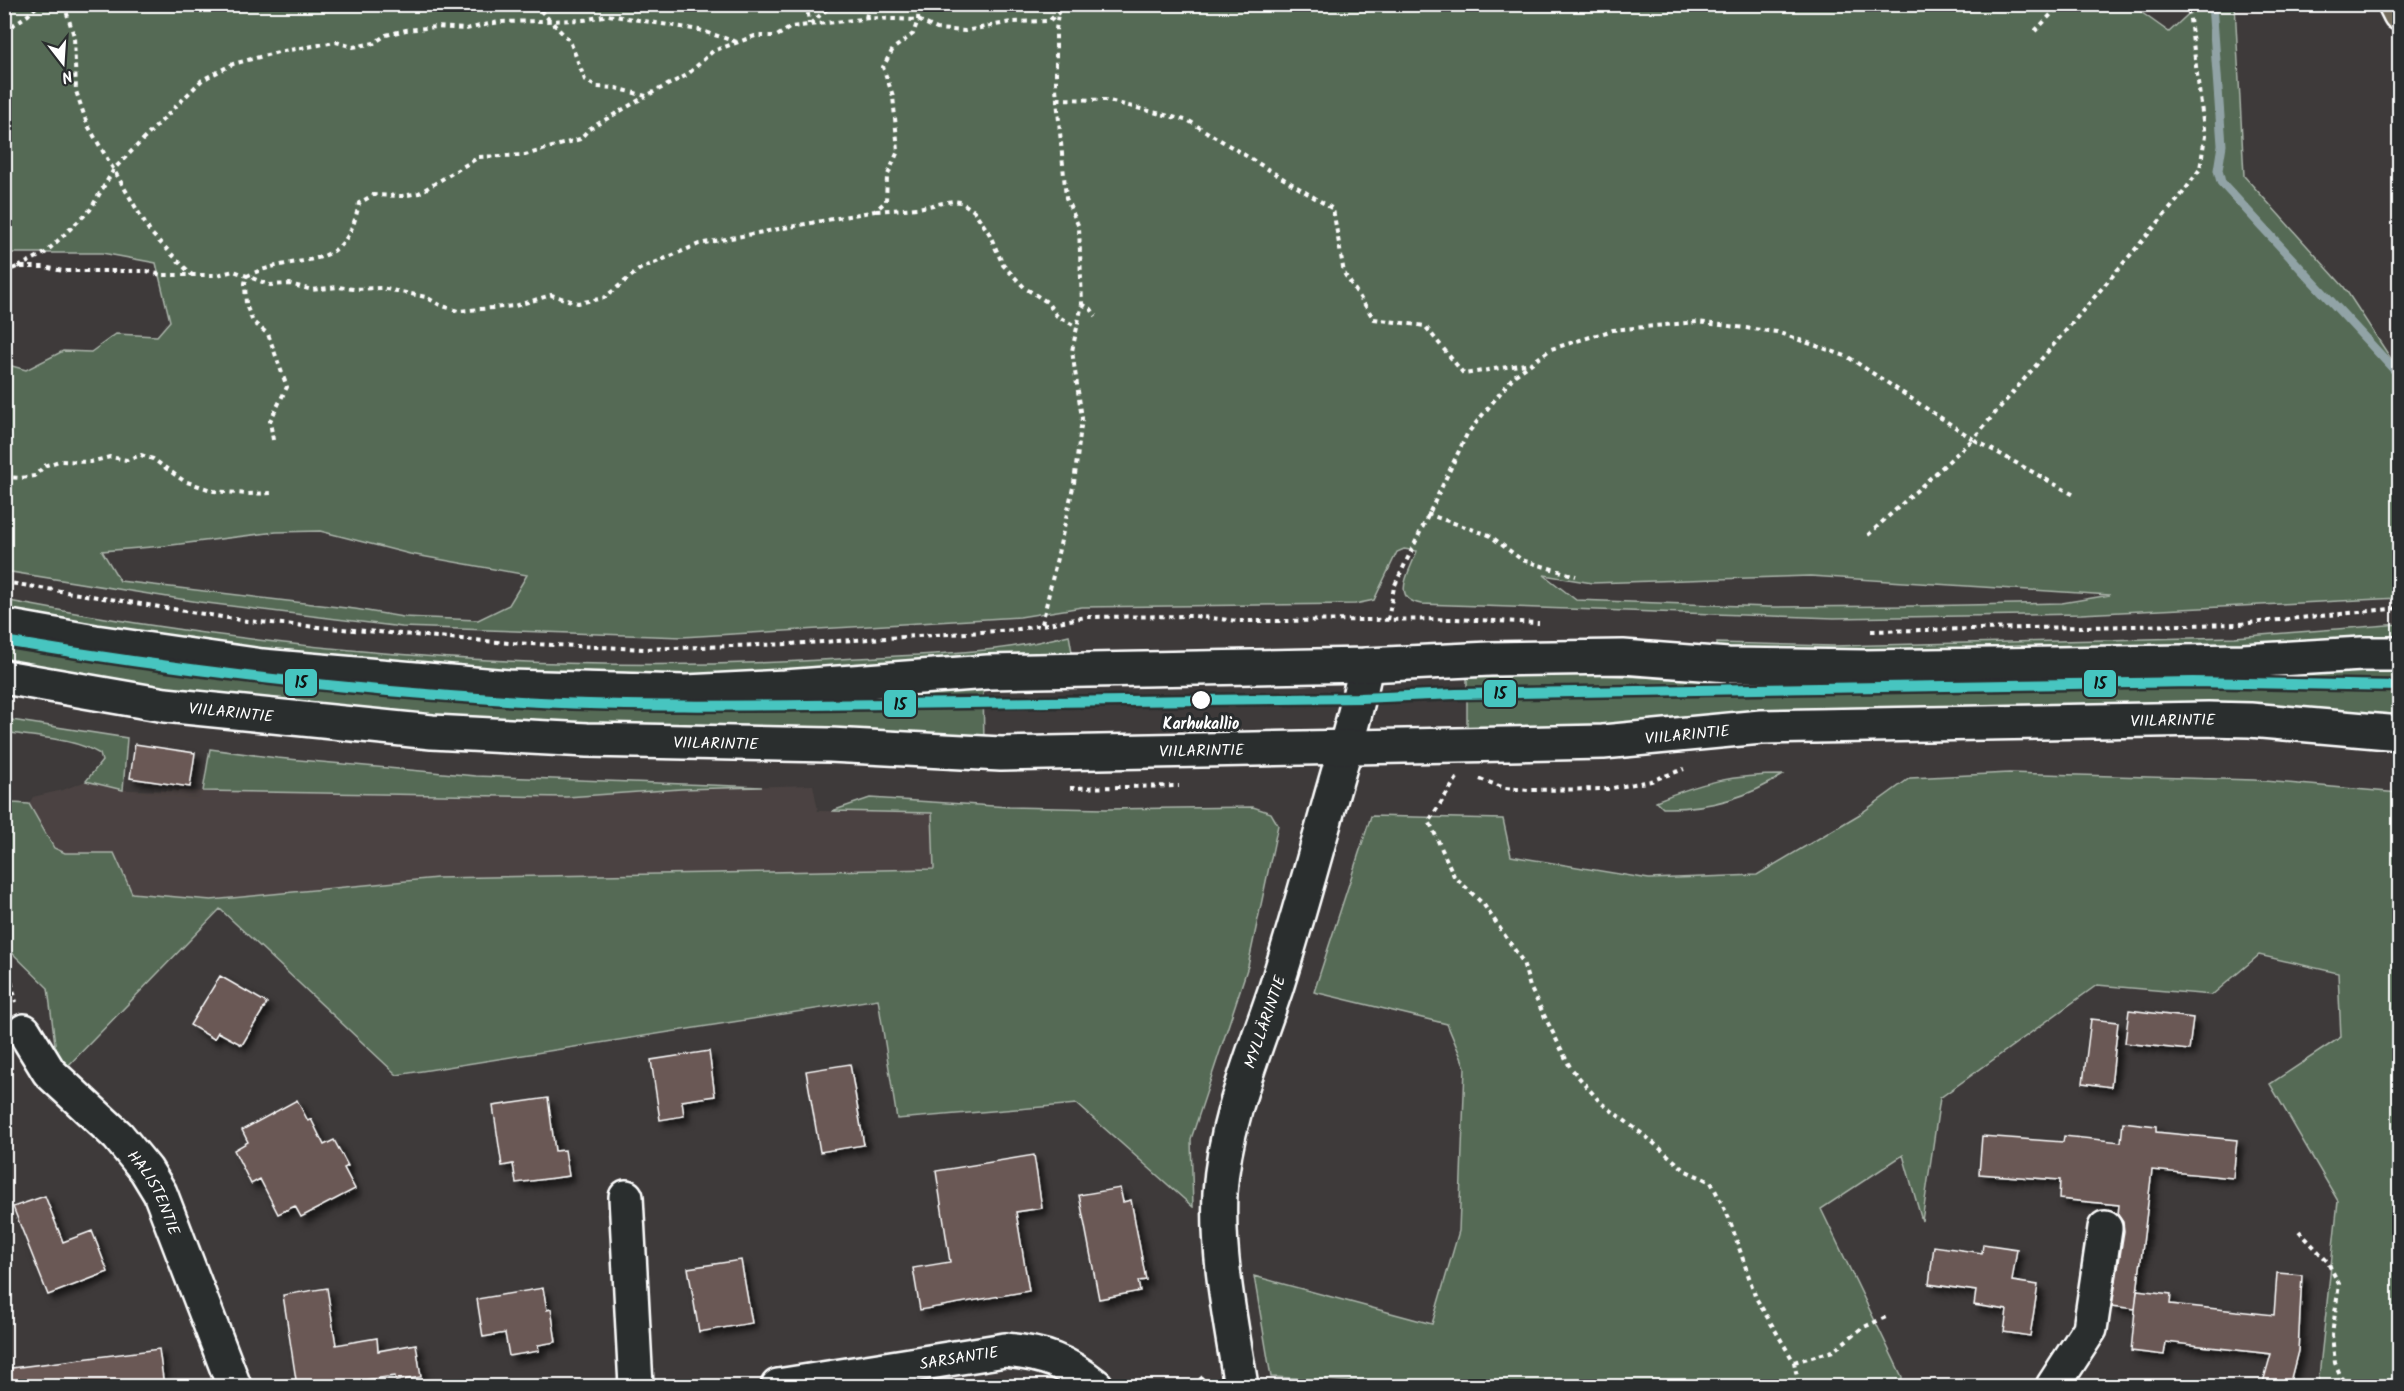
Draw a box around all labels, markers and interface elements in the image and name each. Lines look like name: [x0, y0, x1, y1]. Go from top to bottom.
north arrow: [33, 33, 93, 93]
text: N: [58, 62, 75, 89]
line badge: 15: [284, 668, 318, 697]
line badge: 15: [2083, 669, 2117, 698]
text: 15: [295, 671, 309, 696]
text: 15: [2094, 672, 2108, 697]
line badge: 15: [1483, 679, 1517, 708]
text: 15: [1494, 682, 1508, 707]
line badge: 15: [883, 689, 917, 718]
marker: Karhukallio: [1190, 689, 1212, 711]
text: 15: [894, 693, 908, 718]
street label: VIILARINTIE: [188, 696, 275, 730]
street label: VIILARINTIE: [2130, 708, 2216, 734]
place label: Karhukallio: [1163, 712, 1239, 737]
street label: VIILARINTIE: [1644, 719, 1731, 752]
street label: VIILARINTIE: [673, 731, 759, 758]
street label: VIILARINTIE: [1159, 738, 1245, 765]
street label: MYLLÄRINTIE: [1238, 972, 1293, 1072]
street label: HALISTENTIE: [120, 1145, 186, 1240]
street label: SARSANTIE: [918, 1340, 1001, 1377]

